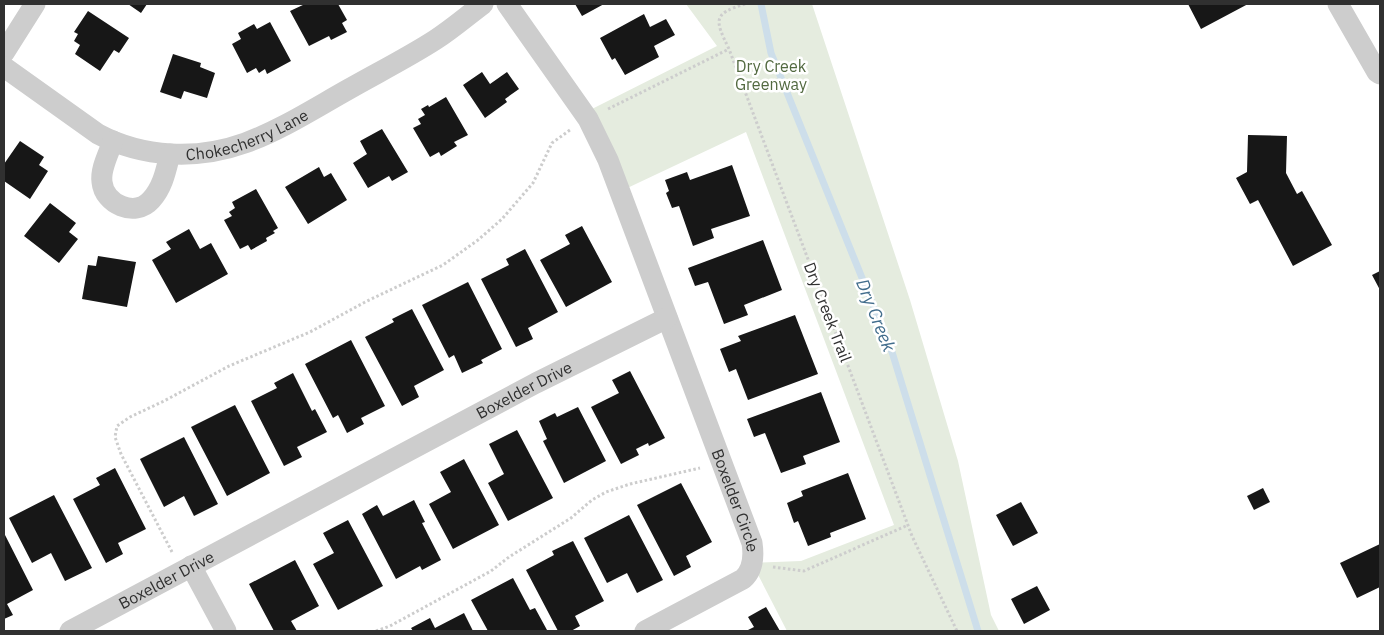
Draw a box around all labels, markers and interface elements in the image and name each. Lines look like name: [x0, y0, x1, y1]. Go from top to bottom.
park label: Dry Creek Greenway: [735, 56, 807, 94]
street label: Chokecherry Lane: [185, 104, 312, 164]
street label: Dry Creek Trail: [800, 259, 856, 365]
water label: Dry Creek: [851, 275, 901, 355]
street label: Boxelder Drive: [473, 357, 575, 423]
street label: Boxelder Circle: [707, 446, 763, 553]
street label: Boxelder Drive: [115, 546, 218, 613]

